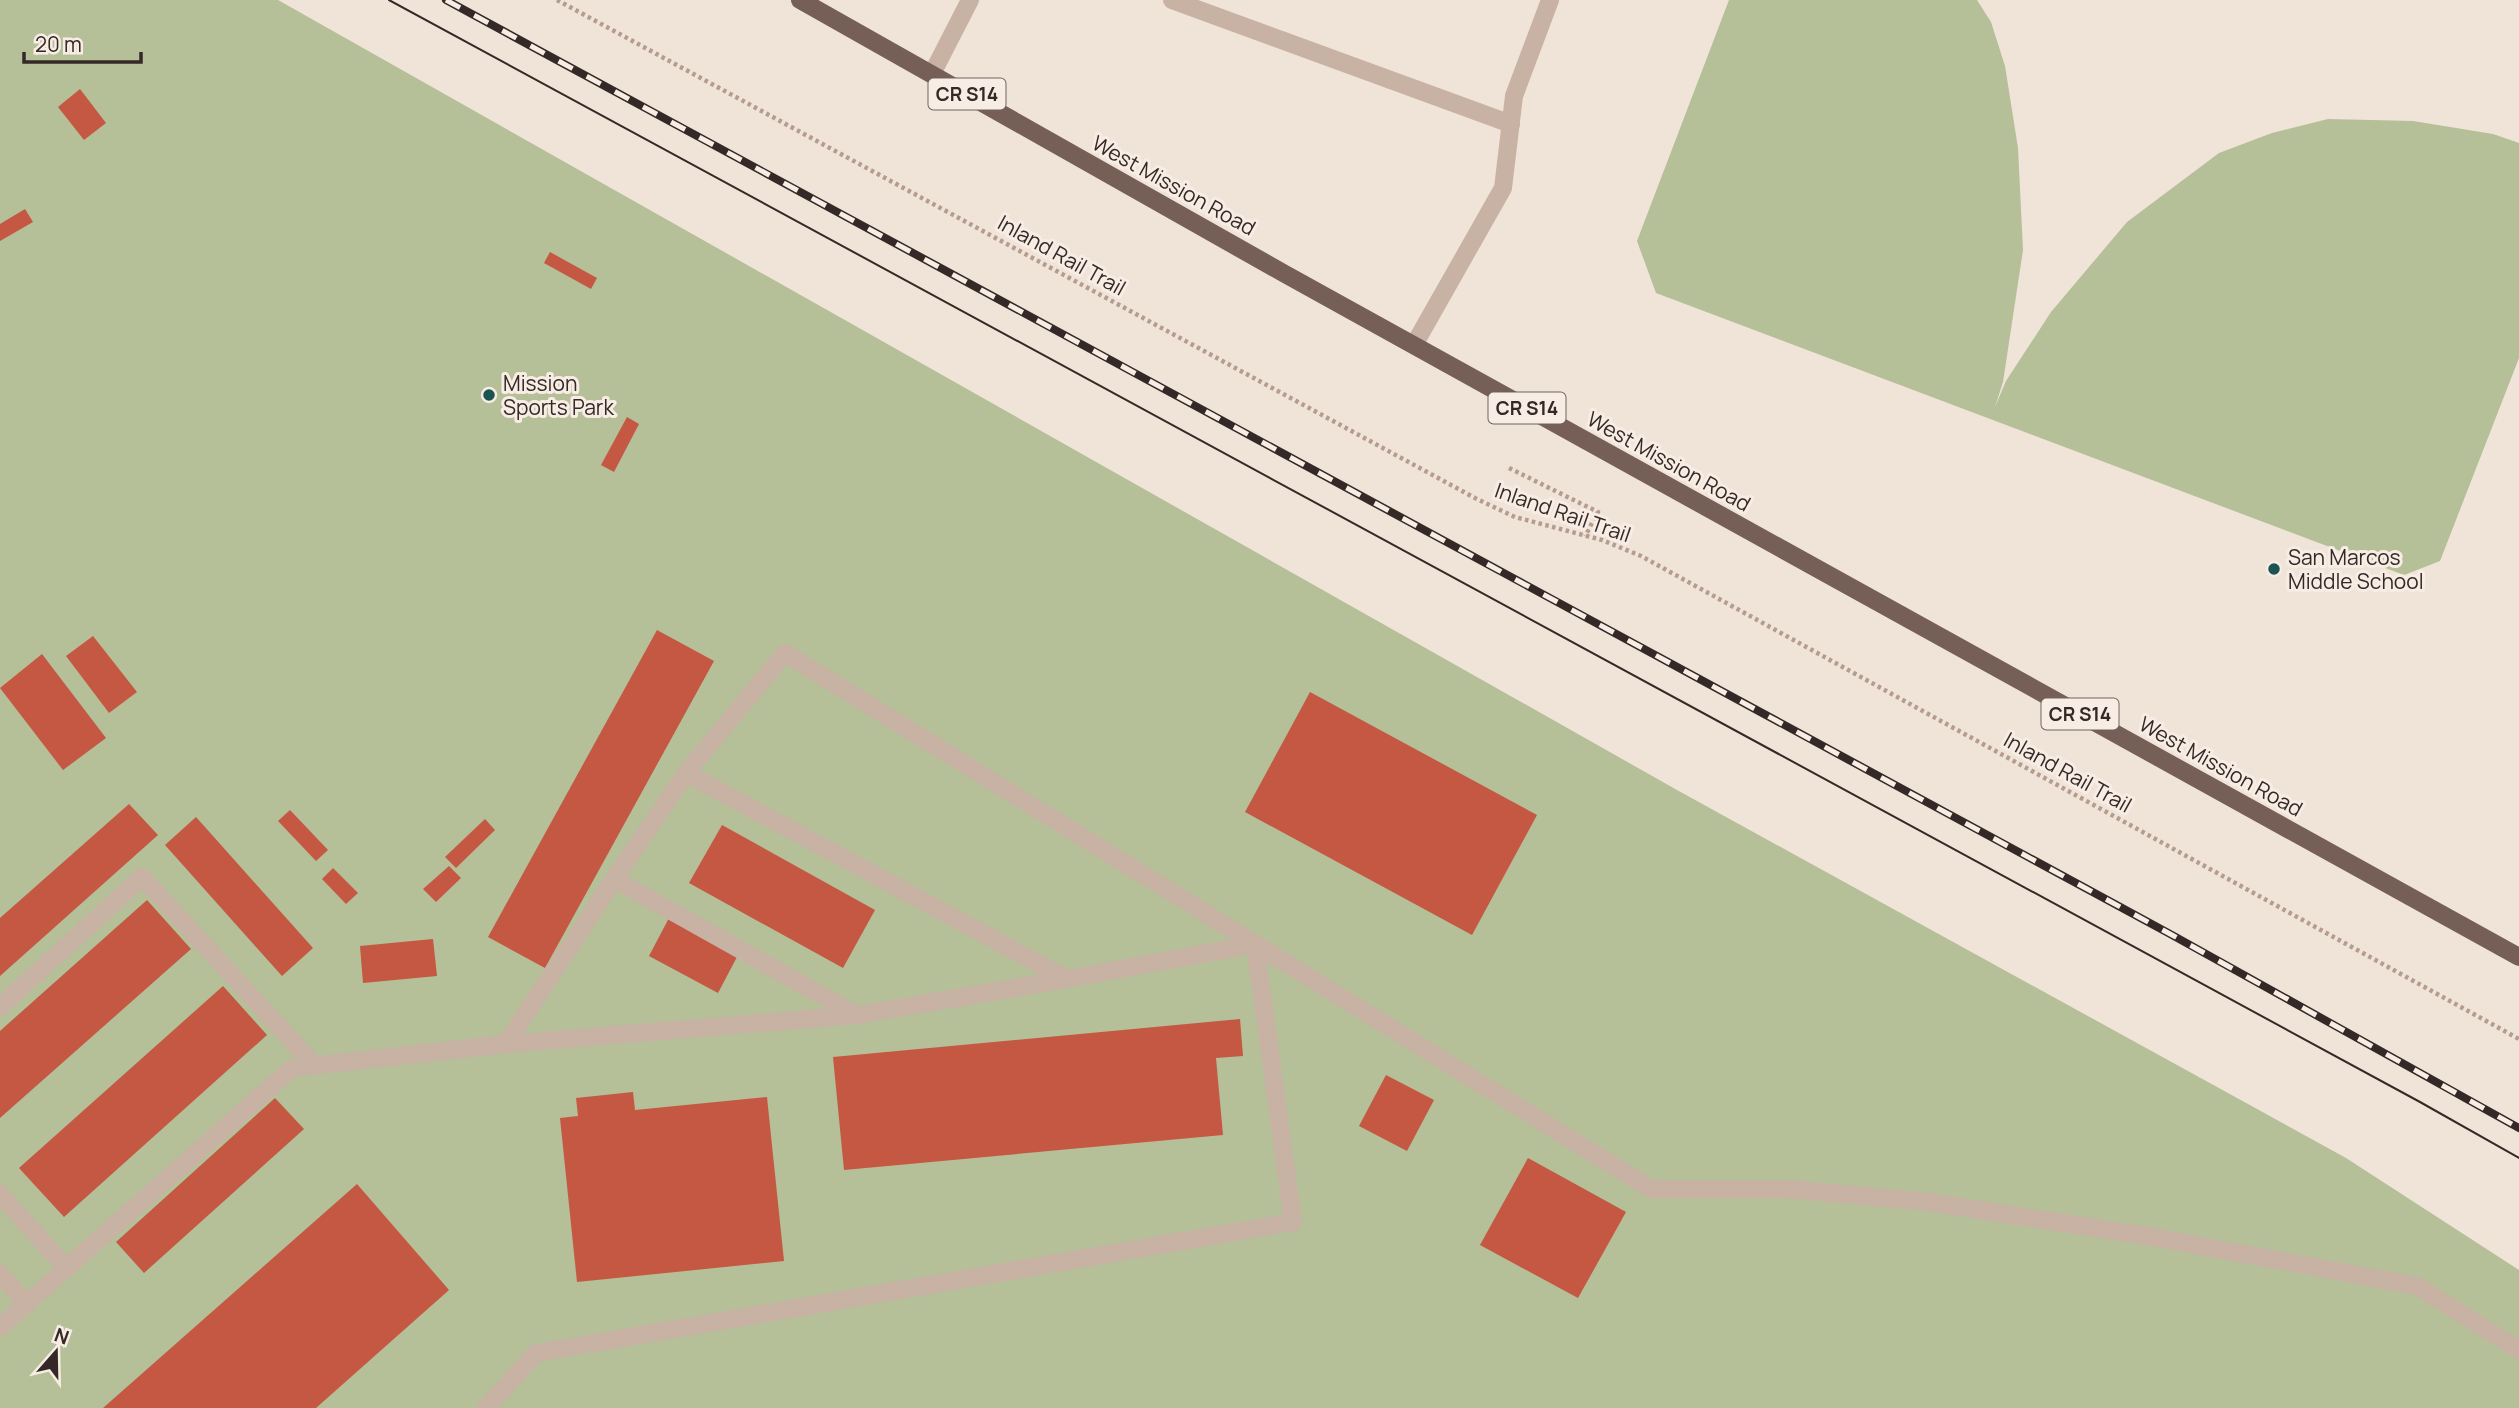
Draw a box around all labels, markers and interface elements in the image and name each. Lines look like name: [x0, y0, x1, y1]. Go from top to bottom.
scale bar: [24, 21, 142, 65]
text: 20 m: [35, 30, 82, 58]
road number: CR S14: [928, 78, 1006, 110]
street label: West Mission Road: [1087, 128, 1261, 242]
street label: Inland Rail Trail: [993, 208, 1131, 302]
place label: Mission Sports Park: [503, 369, 614, 421]
marker: Mission Sports Park: [481, 387, 497, 403]
road number: CR S14: [1488, 392, 1566, 424]
street label: West Mission Road: [1582, 404, 1756, 518]
street label: Inland Rail Trail: [1491, 476, 1635, 548]
place label: San Marcos Middle School: [2288, 543, 2424, 595]
marker: San Marcos Middle School: [2266, 561, 2282, 577]
road number: CR S14: [2042, 698, 2118, 730]
street label: West Mission Road: [2134, 709, 2308, 823]
street label: Inland Rail Trail: [1999, 725, 2137, 819]
north arrow: [21, 1317, 91, 1387]
text: N: [51, 1321, 73, 1351]

